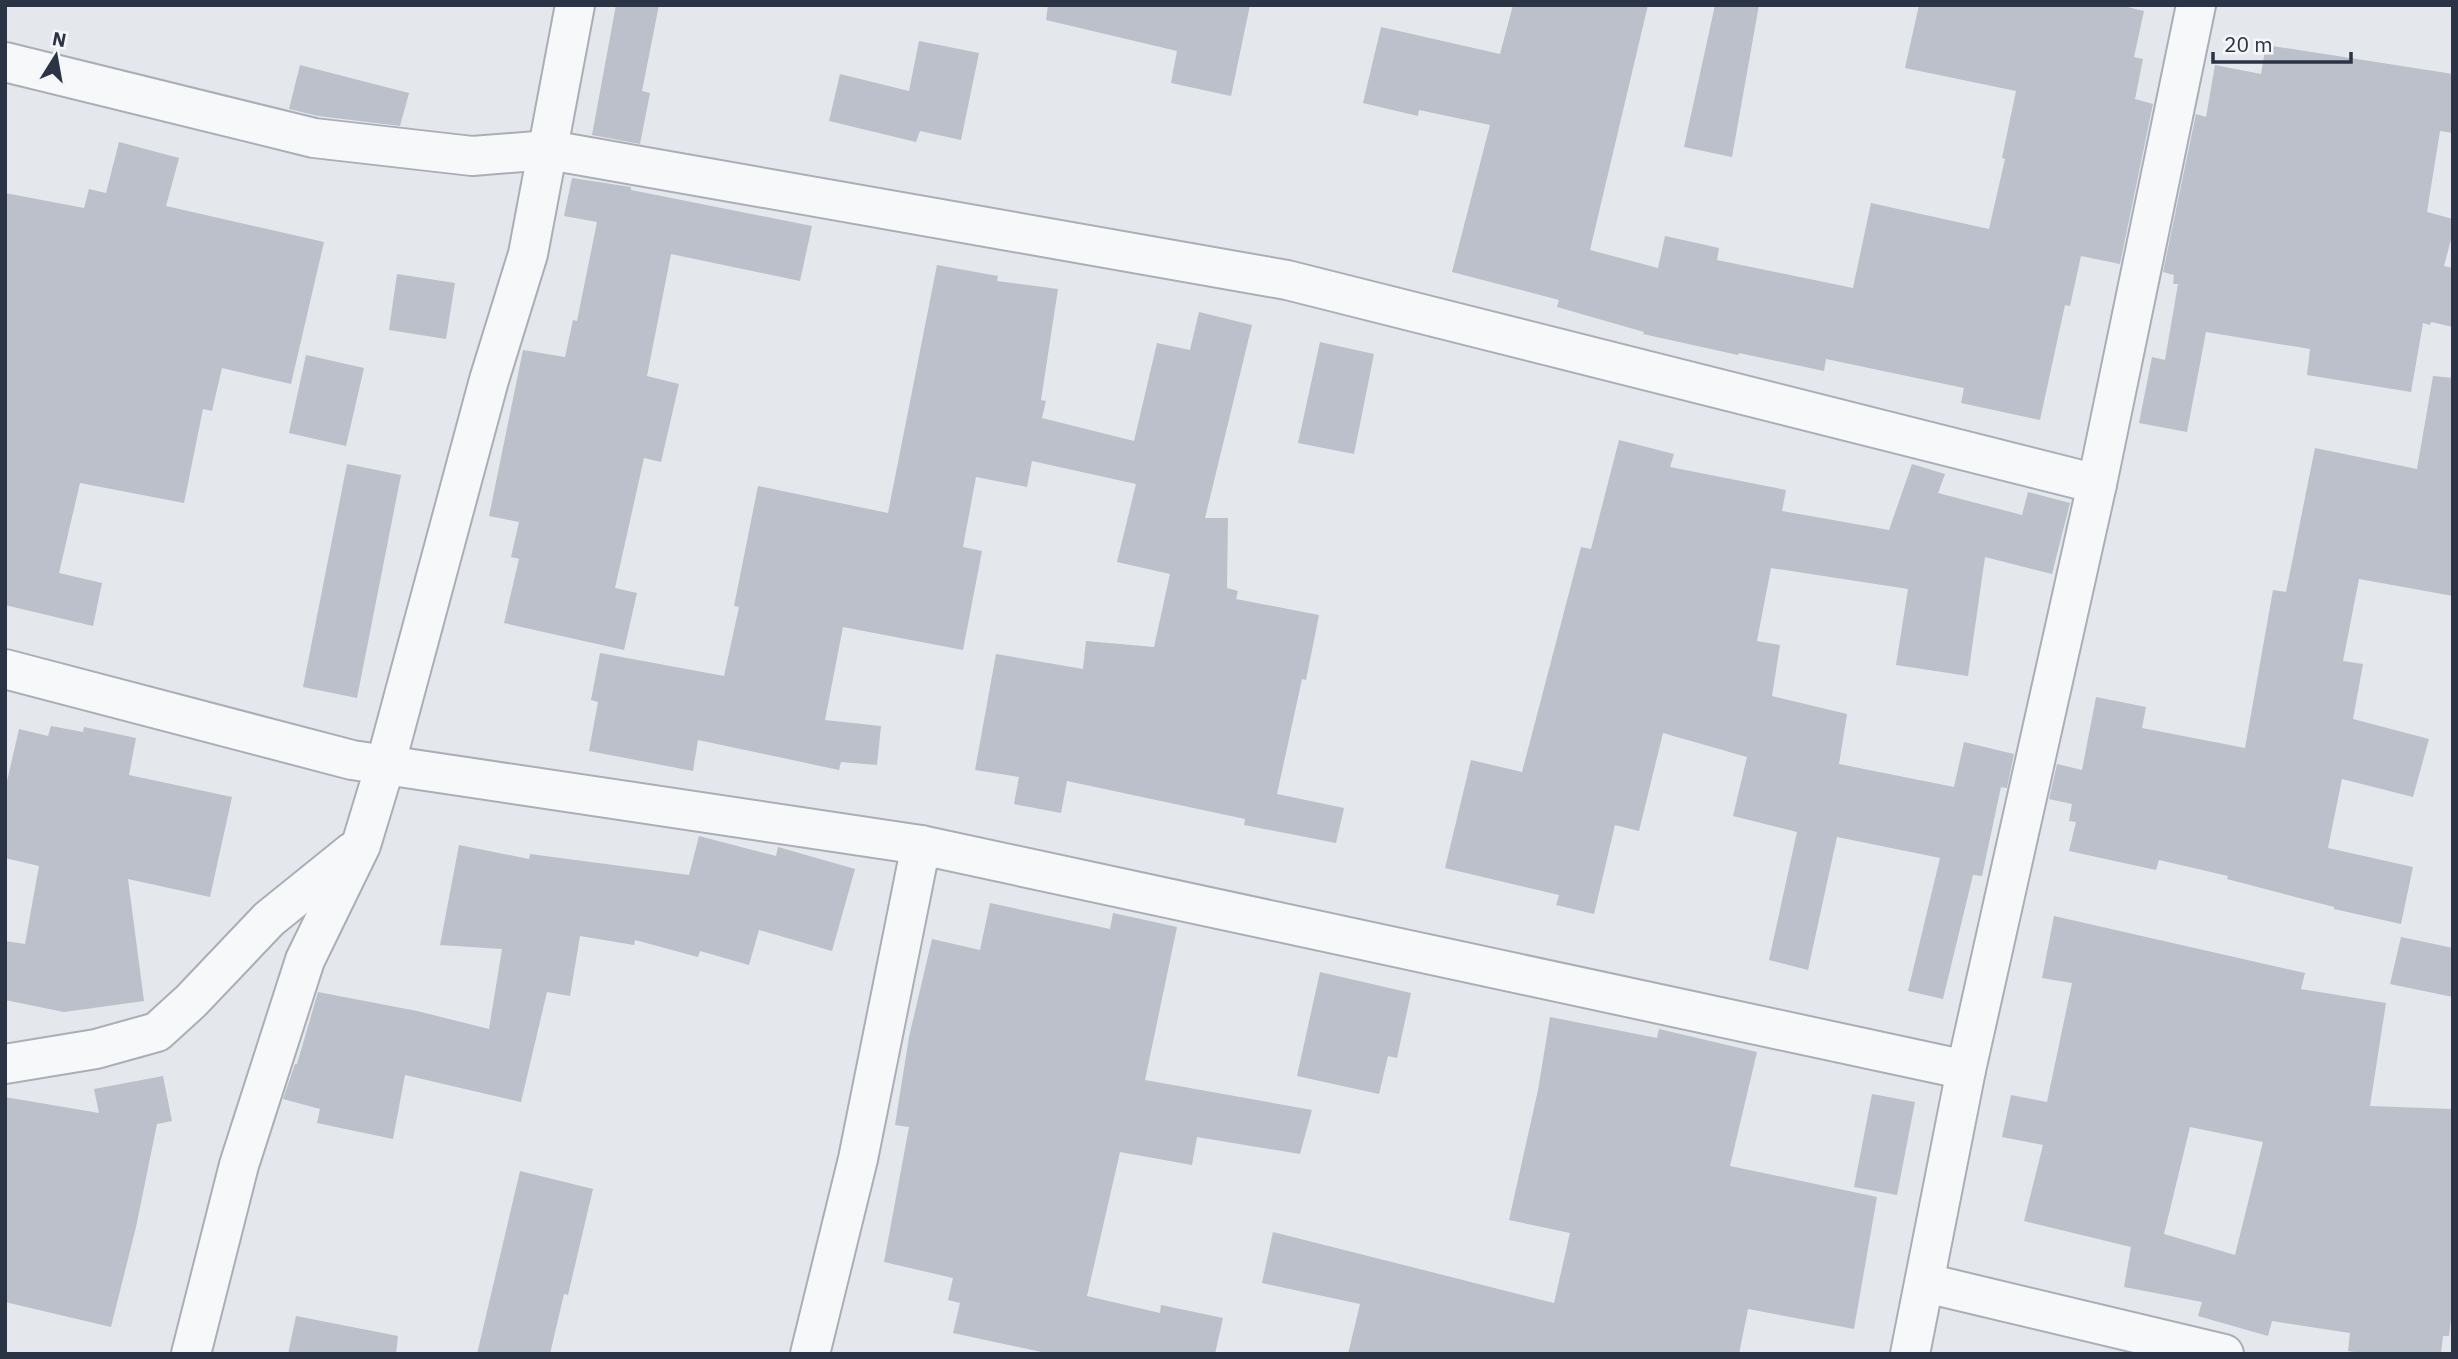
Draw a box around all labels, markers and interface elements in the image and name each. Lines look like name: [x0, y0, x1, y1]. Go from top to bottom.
north arrow: [21, 21, 91, 91]
scale bar: [2213, 21, 2351, 65]
text: N: [50, 26, 68, 52]
text: 20 m: [2224, 30, 2273, 58]

